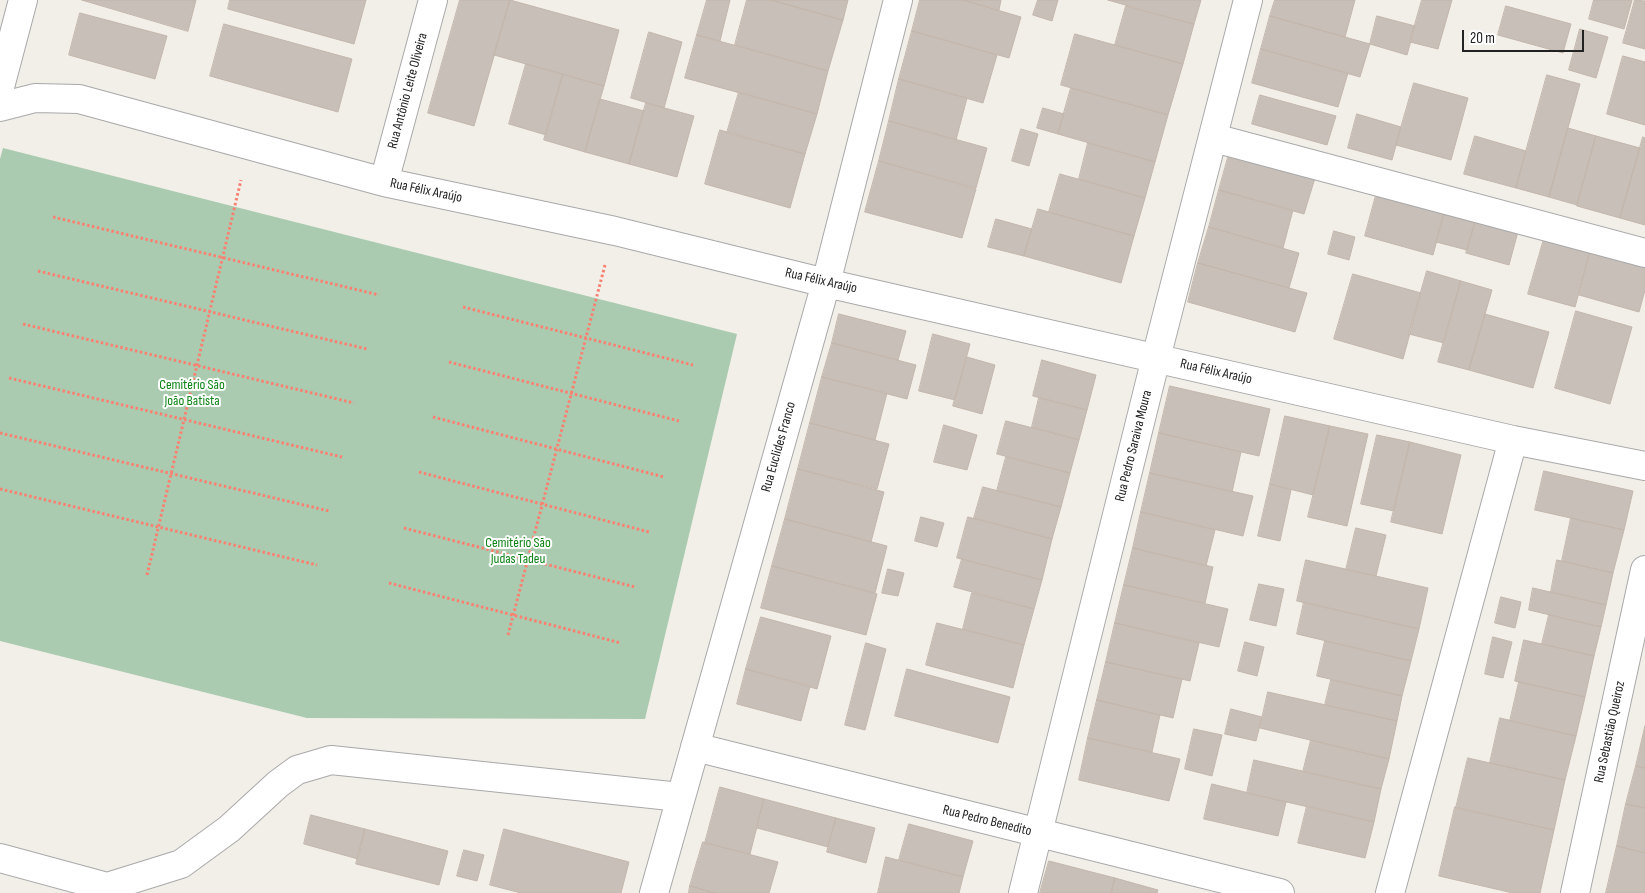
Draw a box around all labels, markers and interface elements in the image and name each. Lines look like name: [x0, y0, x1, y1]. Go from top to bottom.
scale bar: [1465, 20, 1588, 52]
text: 20 m: [1470, 29, 1495, 48]
street label: Rua Antônio Leite Oliveira: [384, 31, 432, 151]
street label: Rua Félix Araújo: [388, 175, 464, 207]
street label: Rua Félix Araújo: [783, 265, 859, 297]
street label: Rua Félix Araújo: [1178, 356, 1254, 388]
park label: Cemitério São João Batista: [159, 377, 225, 410]
street label: Rua Pedro Saraiva Moura: [1112, 389, 1156, 503]
street label: Rua Euclides Franco: [758, 400, 800, 494]
park label: Cemitério São Judas Tadeu: [485, 535, 551, 568]
street label: Rua Sebastião Queiroz: [1591, 680, 1629, 784]
street label: Rua Pedro Benedito: [941, 802, 1033, 840]

